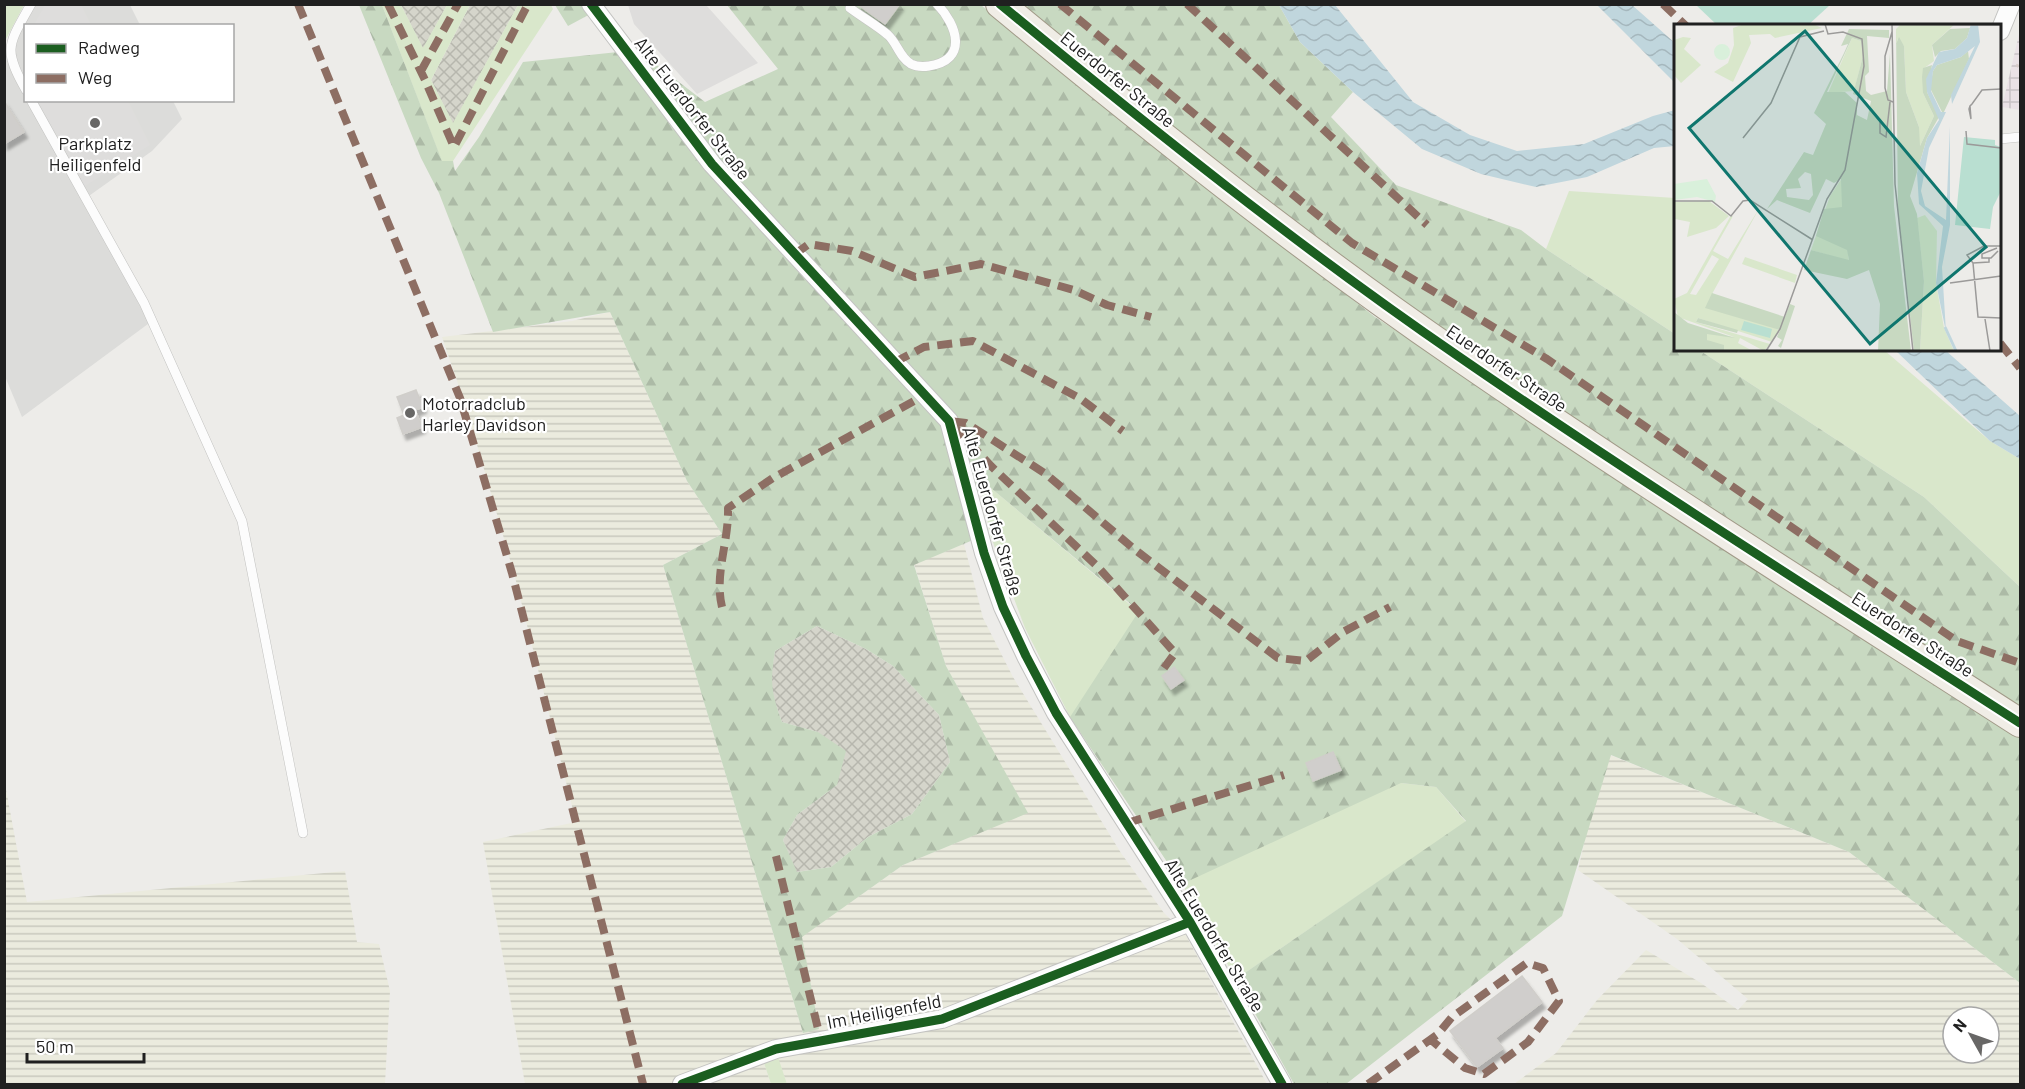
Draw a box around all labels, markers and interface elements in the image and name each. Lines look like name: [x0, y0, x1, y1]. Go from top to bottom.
legend: [24, 24, 234, 102]
inset map: [1674, 24, 2001, 351]
street label: Euerdorfer Straße: [1056, 26, 1180, 132]
street label: Alte Euerdorfer Straße: [630, 32, 756, 184]
text: Radweg: [78, 36, 140, 58]
text: Weg: [78, 66, 112, 88]
marker: Parkplatz Heiligenfeld: [88, 116, 102, 130]
place label: Parkplatz Heiligenfeld: [49, 132, 141, 175]
street label: Euerdorfer Straße: [1443, 320, 1571, 416]
place label: Motorradclub Harley Davidson: [422, 392, 546, 435]
marker: Motorradclub Harley Davidson: [403, 406, 417, 420]
street label: Alte Euerdorfer Straße: [958, 424, 1028, 598]
street label: Euerdorfer Straße: [1848, 586, 1978, 682]
street label: Alte Euerdorfer Straße: [1160, 854, 1270, 1016]
street label: Im Heiligenfeld: [825, 989, 943, 1033]
north arrow: [1941, 1005, 2001, 1065]
text: N: [1948, 1015, 1970, 1035]
scale bar: [27, 1026, 144, 1064]
text: 50 m: [36, 1035, 74, 1057]

